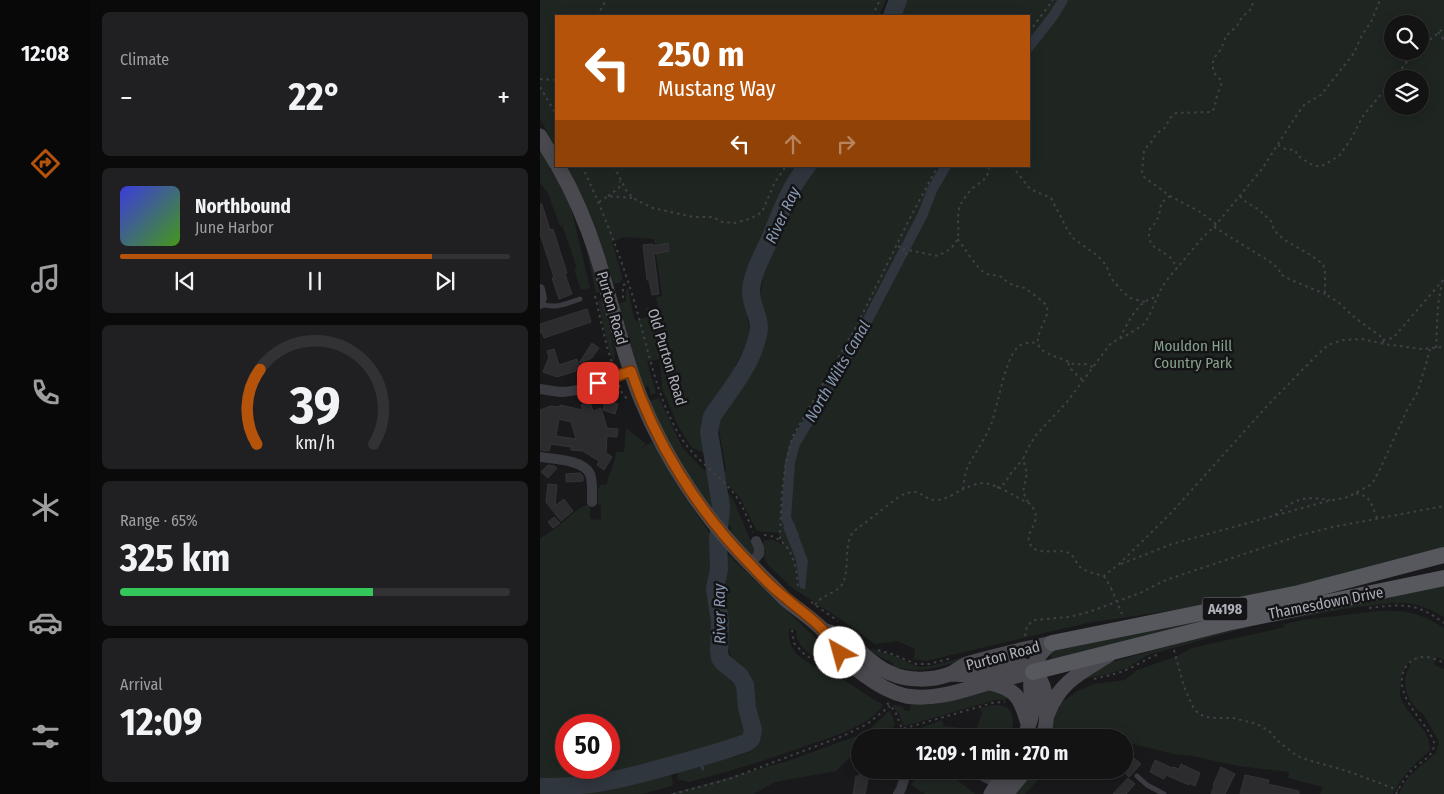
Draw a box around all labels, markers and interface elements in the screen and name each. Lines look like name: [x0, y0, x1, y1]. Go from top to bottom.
map controls: [1384, 15, 1429, 115]
button: search: [1384, 15, 1429, 60]
text: 250 m: [658, 33, 745, 75]
icon: left: [575, 35, 640, 100]
text: 12:08: [21, 40, 69, 67]
text: Climate: [120, 50, 169, 69]
button: layers: [1384, 70, 1429, 115]
text: 22°: [288, 74, 341, 120]
text: Mustang Way: [658, 75, 776, 102]
text: −: [120, 81, 133, 114]
text: +: [497, 81, 510, 114]
icon: left: [726, 130, 754, 158]
icon: ahead: [779, 130, 807, 158]
icon: right: [832, 130, 860, 158]
icon: directions: [28, 146, 63, 181]
water label: River Ray: [761, 183, 804, 247]
text: Northbound: [195, 195, 291, 218]
text: June Harbor: [195, 218, 273, 237]
icon: music: [28, 261, 63, 296]
icon: previous: [171, 267, 199, 295]
icon: pause: [301, 267, 329, 295]
icon: next: [431, 267, 459, 295]
street label: Purton Road: [593, 269, 631, 347]
street label: Old Purton Road: [644, 306, 690, 408]
water label: North Wilts Canal: [801, 317, 874, 425]
park label: Mouldon Hill Country Park: [1154, 337, 1232, 372]
pin: [577, 362, 619, 404]
icon: arrive: [584, 369, 612, 397]
text: 39: [288, 374, 341, 437]
icon: phone: [28, 375, 63, 410]
text: km/h: [295, 432, 335, 454]
icon: climate: [28, 490, 63, 525]
text: Range · 65%: [120, 511, 198, 530]
text: 325 km: [120, 535, 230, 581]
water label: River Ray: [709, 583, 730, 644]
street label: Thamesdown Drive: [1267, 583, 1385, 623]
road number: A4198: [1202, 598, 1248, 620]
icon: car: [28, 605, 63, 640]
position arrow: [813, 626, 865, 678]
street label: Purton Road: [964, 638, 1042, 674]
text: Arrival: [120, 675, 162, 694]
text: 12:09: [120, 699, 202, 745]
speed limit sign: 50: [555, 714, 620, 779]
icon: filters: [28, 719, 63, 754]
text: 12:09 · 1 min · 270 m: [916, 742, 1068, 765]

